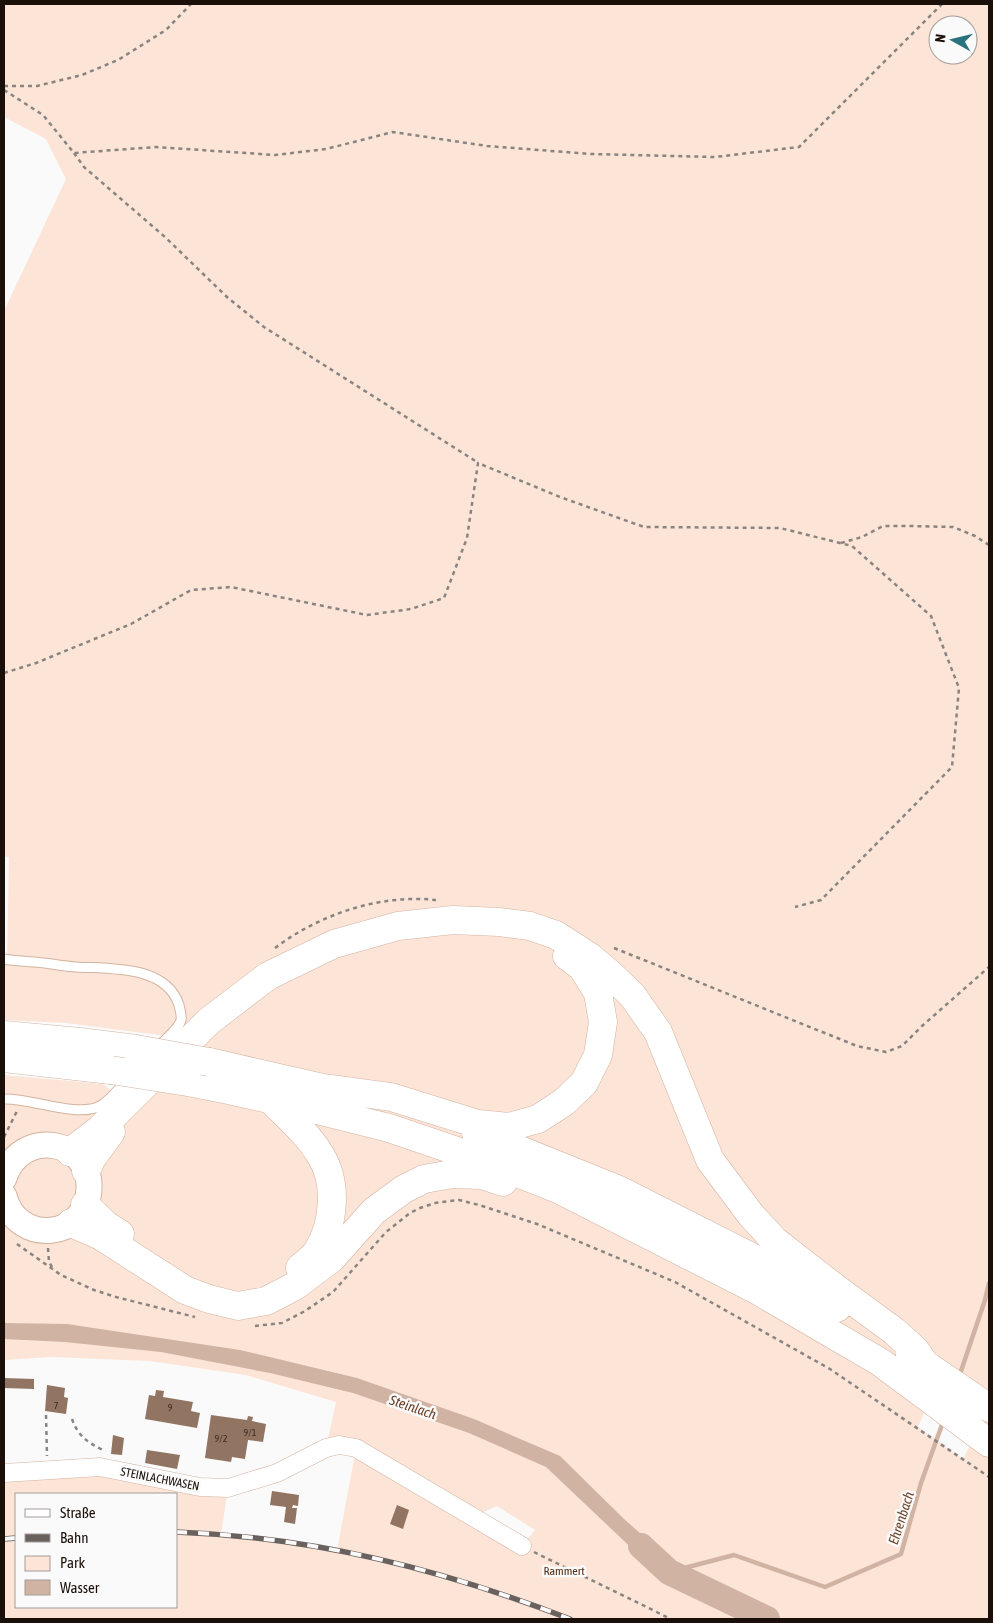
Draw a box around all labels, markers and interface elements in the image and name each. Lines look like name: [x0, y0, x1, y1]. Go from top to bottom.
north arrow: [928, 15, 978, 65]
text: N: [932, 33, 949, 43]
water label: Steinlach: [387, 1391, 439, 1422]
house number: 7: [54, 1400, 59, 1411]
house number: 9: [168, 1402, 173, 1413]
house number: 9/1: [244, 1427, 257, 1438]
house number: 9/2: [215, 1433, 228, 1444]
street label: STEINLACHWASEN: [119, 1464, 201, 1494]
water label: Ehrenbach: [885, 1489, 917, 1546]
legend: [15, 1493, 178, 1608]
text: Straße: [60, 1504, 96, 1521]
text: Bahn: [60, 1529, 89, 1546]
text: Park: [60, 1554, 85, 1571]
park label: Rammert: [543, 1564, 585, 1578]
text: Wasser: [60, 1579, 100, 1596]

